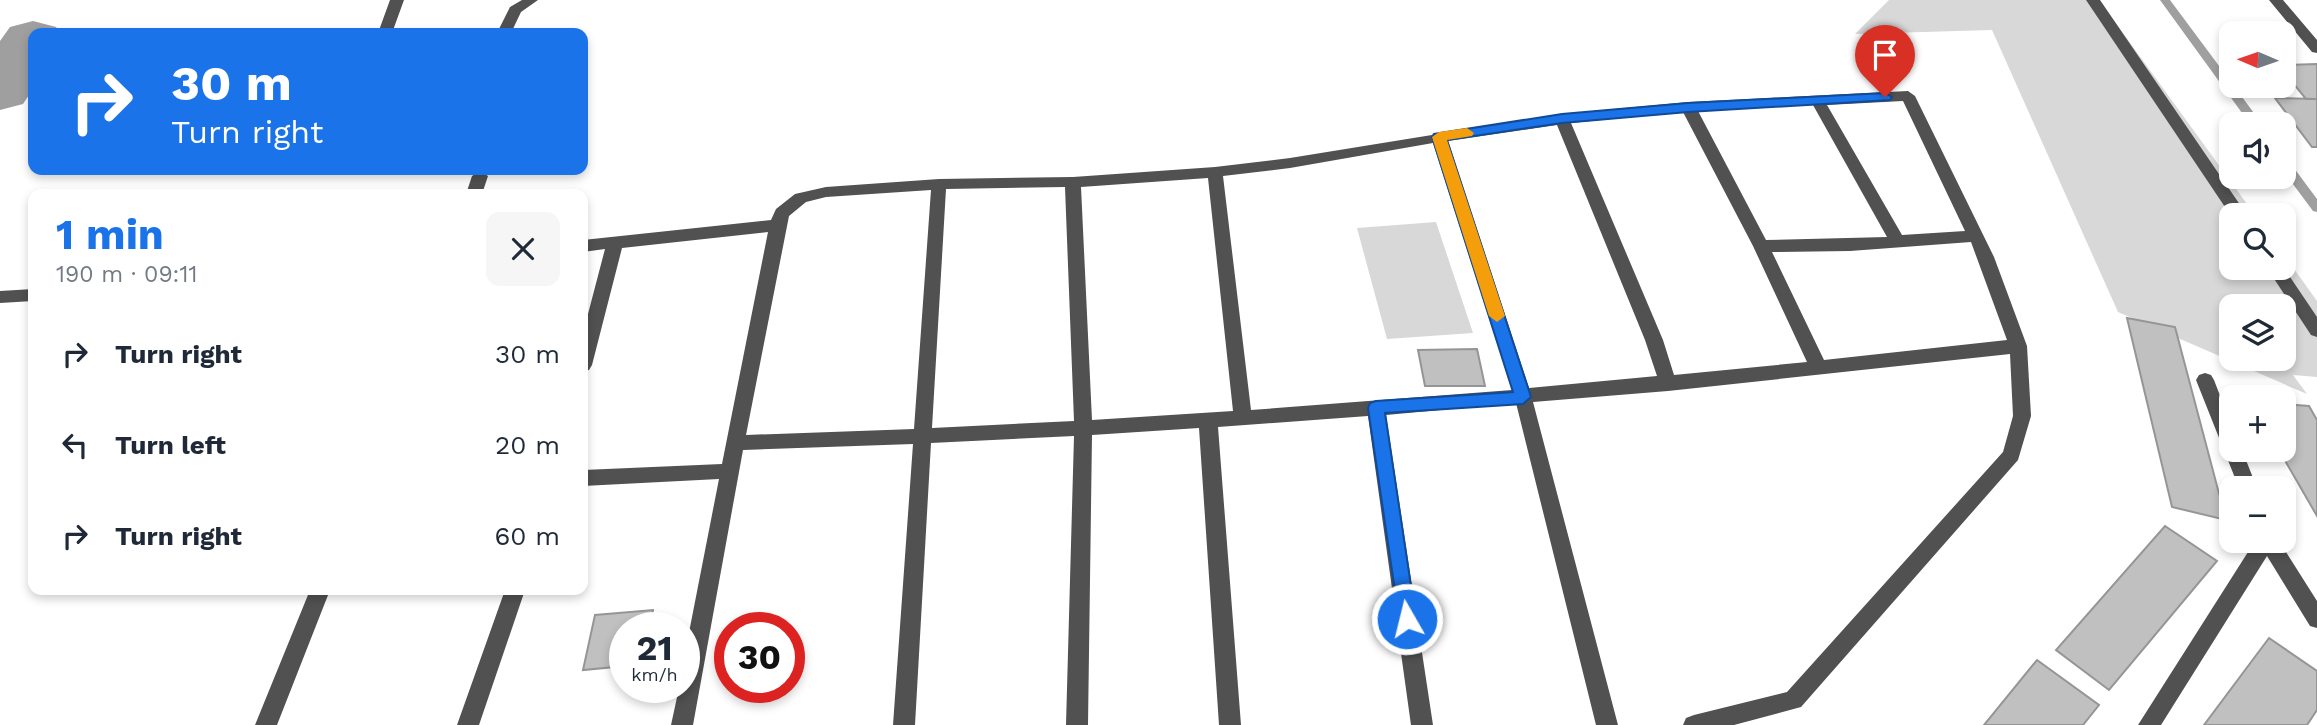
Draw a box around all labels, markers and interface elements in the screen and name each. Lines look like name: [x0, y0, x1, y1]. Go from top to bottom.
north arrow: [2219, 21, 2296, 98]
map controls: [2219, 21, 2296, 553]
pin: [1855, 25, 1915, 97]
icon: arrive: [1866, 36, 1904, 74]
text: 30 m: [171, 54, 292, 112]
icon: right: [56, 56, 147, 147]
button: sound: [2219, 112, 2296, 189]
text: Turn right: [171, 113, 323, 151]
button: search: [2219, 203, 2296, 280]
text: 1 min: [56, 210, 164, 259]
button: close: [486, 212, 560, 286]
text: 190 m · 09:11: [56, 261, 197, 288]
button: layers: [2219, 294, 2296, 371]
icon: right: [56, 335, 94, 373]
text: Turn right: [115, 339, 242, 369]
text: 30 m: [495, 339, 560, 369]
button: +: [2219, 385, 2296, 462]
icon: left: [56, 426, 94, 464]
text: Turn left: [115, 430, 226, 460]
text: 20 m: [495, 430, 560, 460]
button: −: [2219, 476, 2296, 553]
icon: right: [56, 517, 94, 555]
text: Turn right: [115, 521, 242, 551]
text: 60 m: [494, 521, 560, 551]
position arrow: [1370, 582, 1444, 656]
speed limit sign: 30: [714, 612, 805, 703]
text: 21: [637, 627, 672, 669]
text: km/h: [631, 664, 678, 685]

